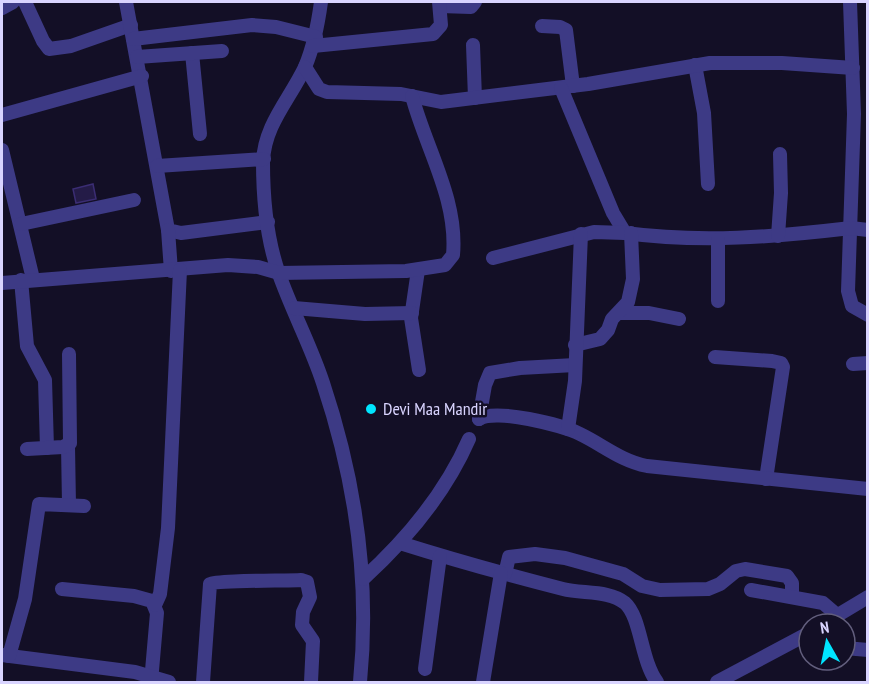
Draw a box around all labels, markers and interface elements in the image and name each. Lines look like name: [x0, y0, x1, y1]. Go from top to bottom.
place label: Devi Maa Mandir: [383, 397, 487, 420]
marker: Devi Maa Mandir: [364, 402, 378, 416]
north arrow: [797, 612, 857, 672]
text: N: [819, 617, 830, 638]

